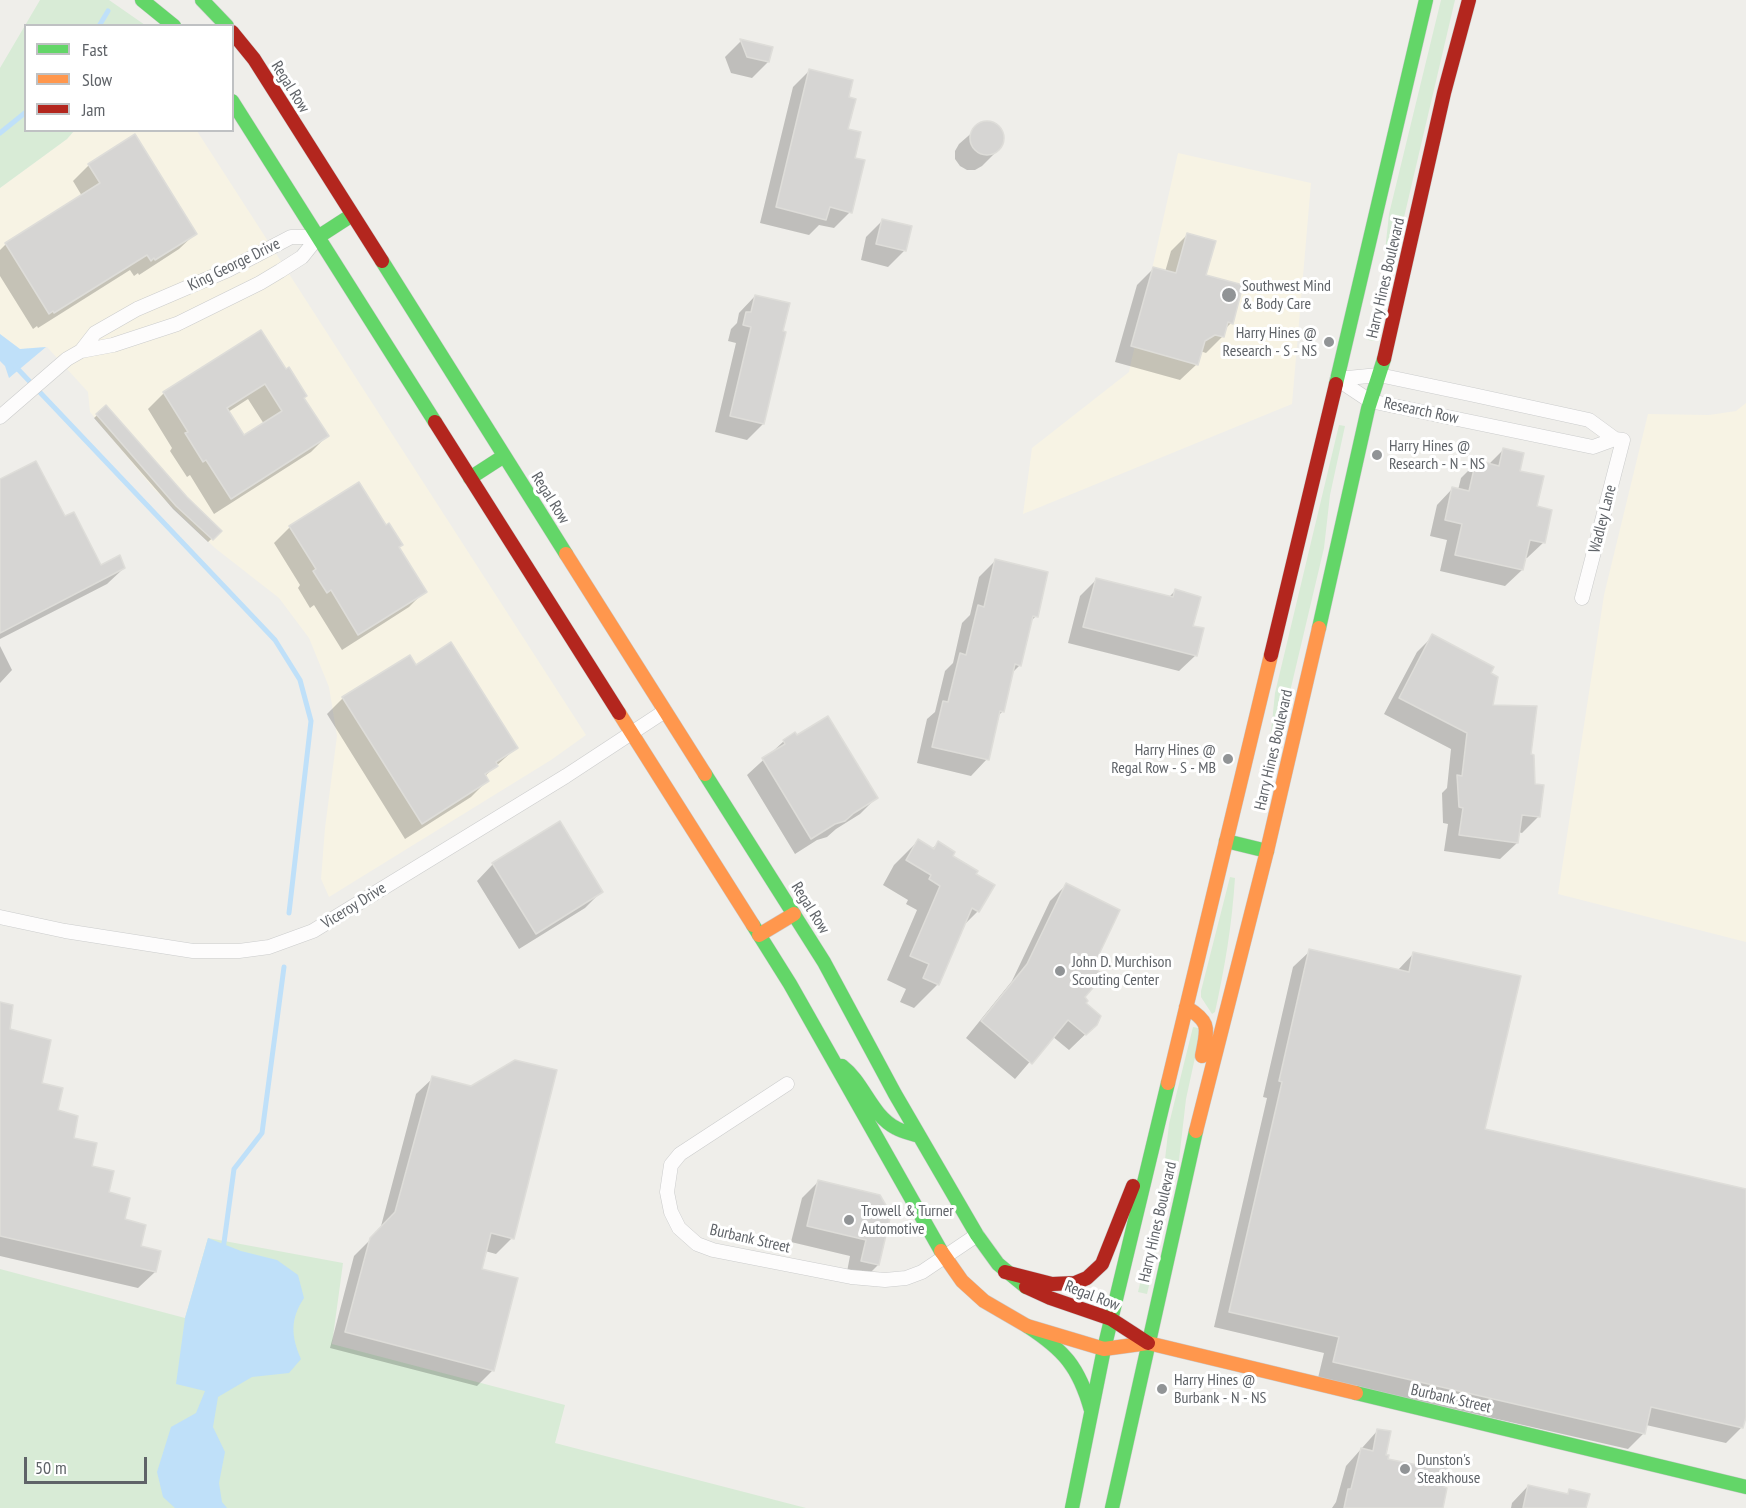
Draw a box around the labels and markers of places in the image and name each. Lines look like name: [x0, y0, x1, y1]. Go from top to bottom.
place label: Southwest Mind & Body Care: [1242, 276, 1331, 314]
marker: Southwest Mind & Body Care: [1220, 286, 1238, 304]
place label: Harry Hines @ Research - S - NS: [1223, 323, 1317, 361]
marker: Harry Hines @ Research - S - NS: [1322, 335, 1336, 349]
place label: Harry Hines @ Research - N - NS: [1389, 436, 1485, 474]
marker: Harry Hines @ Research - N - NS: [1370, 448, 1384, 462]
place label: Harry Hines @ Regal Row - S - MB: [1111, 740, 1216, 778]
marker: Harry Hines @ Regal Row - S - MB: [1221, 752, 1235, 766]
place label: John D. Murchison Scouting Center: [1072, 952, 1172, 990]
marker: John D. Murchison Scouting Center: [1053, 964, 1067, 978]
place label: Trowell & Turner Automotive: [861, 1201, 954, 1239]
marker: Trowell & Turner Automotive: [842, 1213, 856, 1227]
place label: Harry Hines @ Burbank - N - NS: [1174, 1370, 1266, 1408]
marker: Harry Hines @ Burbank - N - NS: [1155, 1382, 1169, 1396]
place label: Dunston's Steakhouse: [1417, 1450, 1480, 1488]
marker: Dunston's Steakhouse: [1398, 1462, 1412, 1476]

